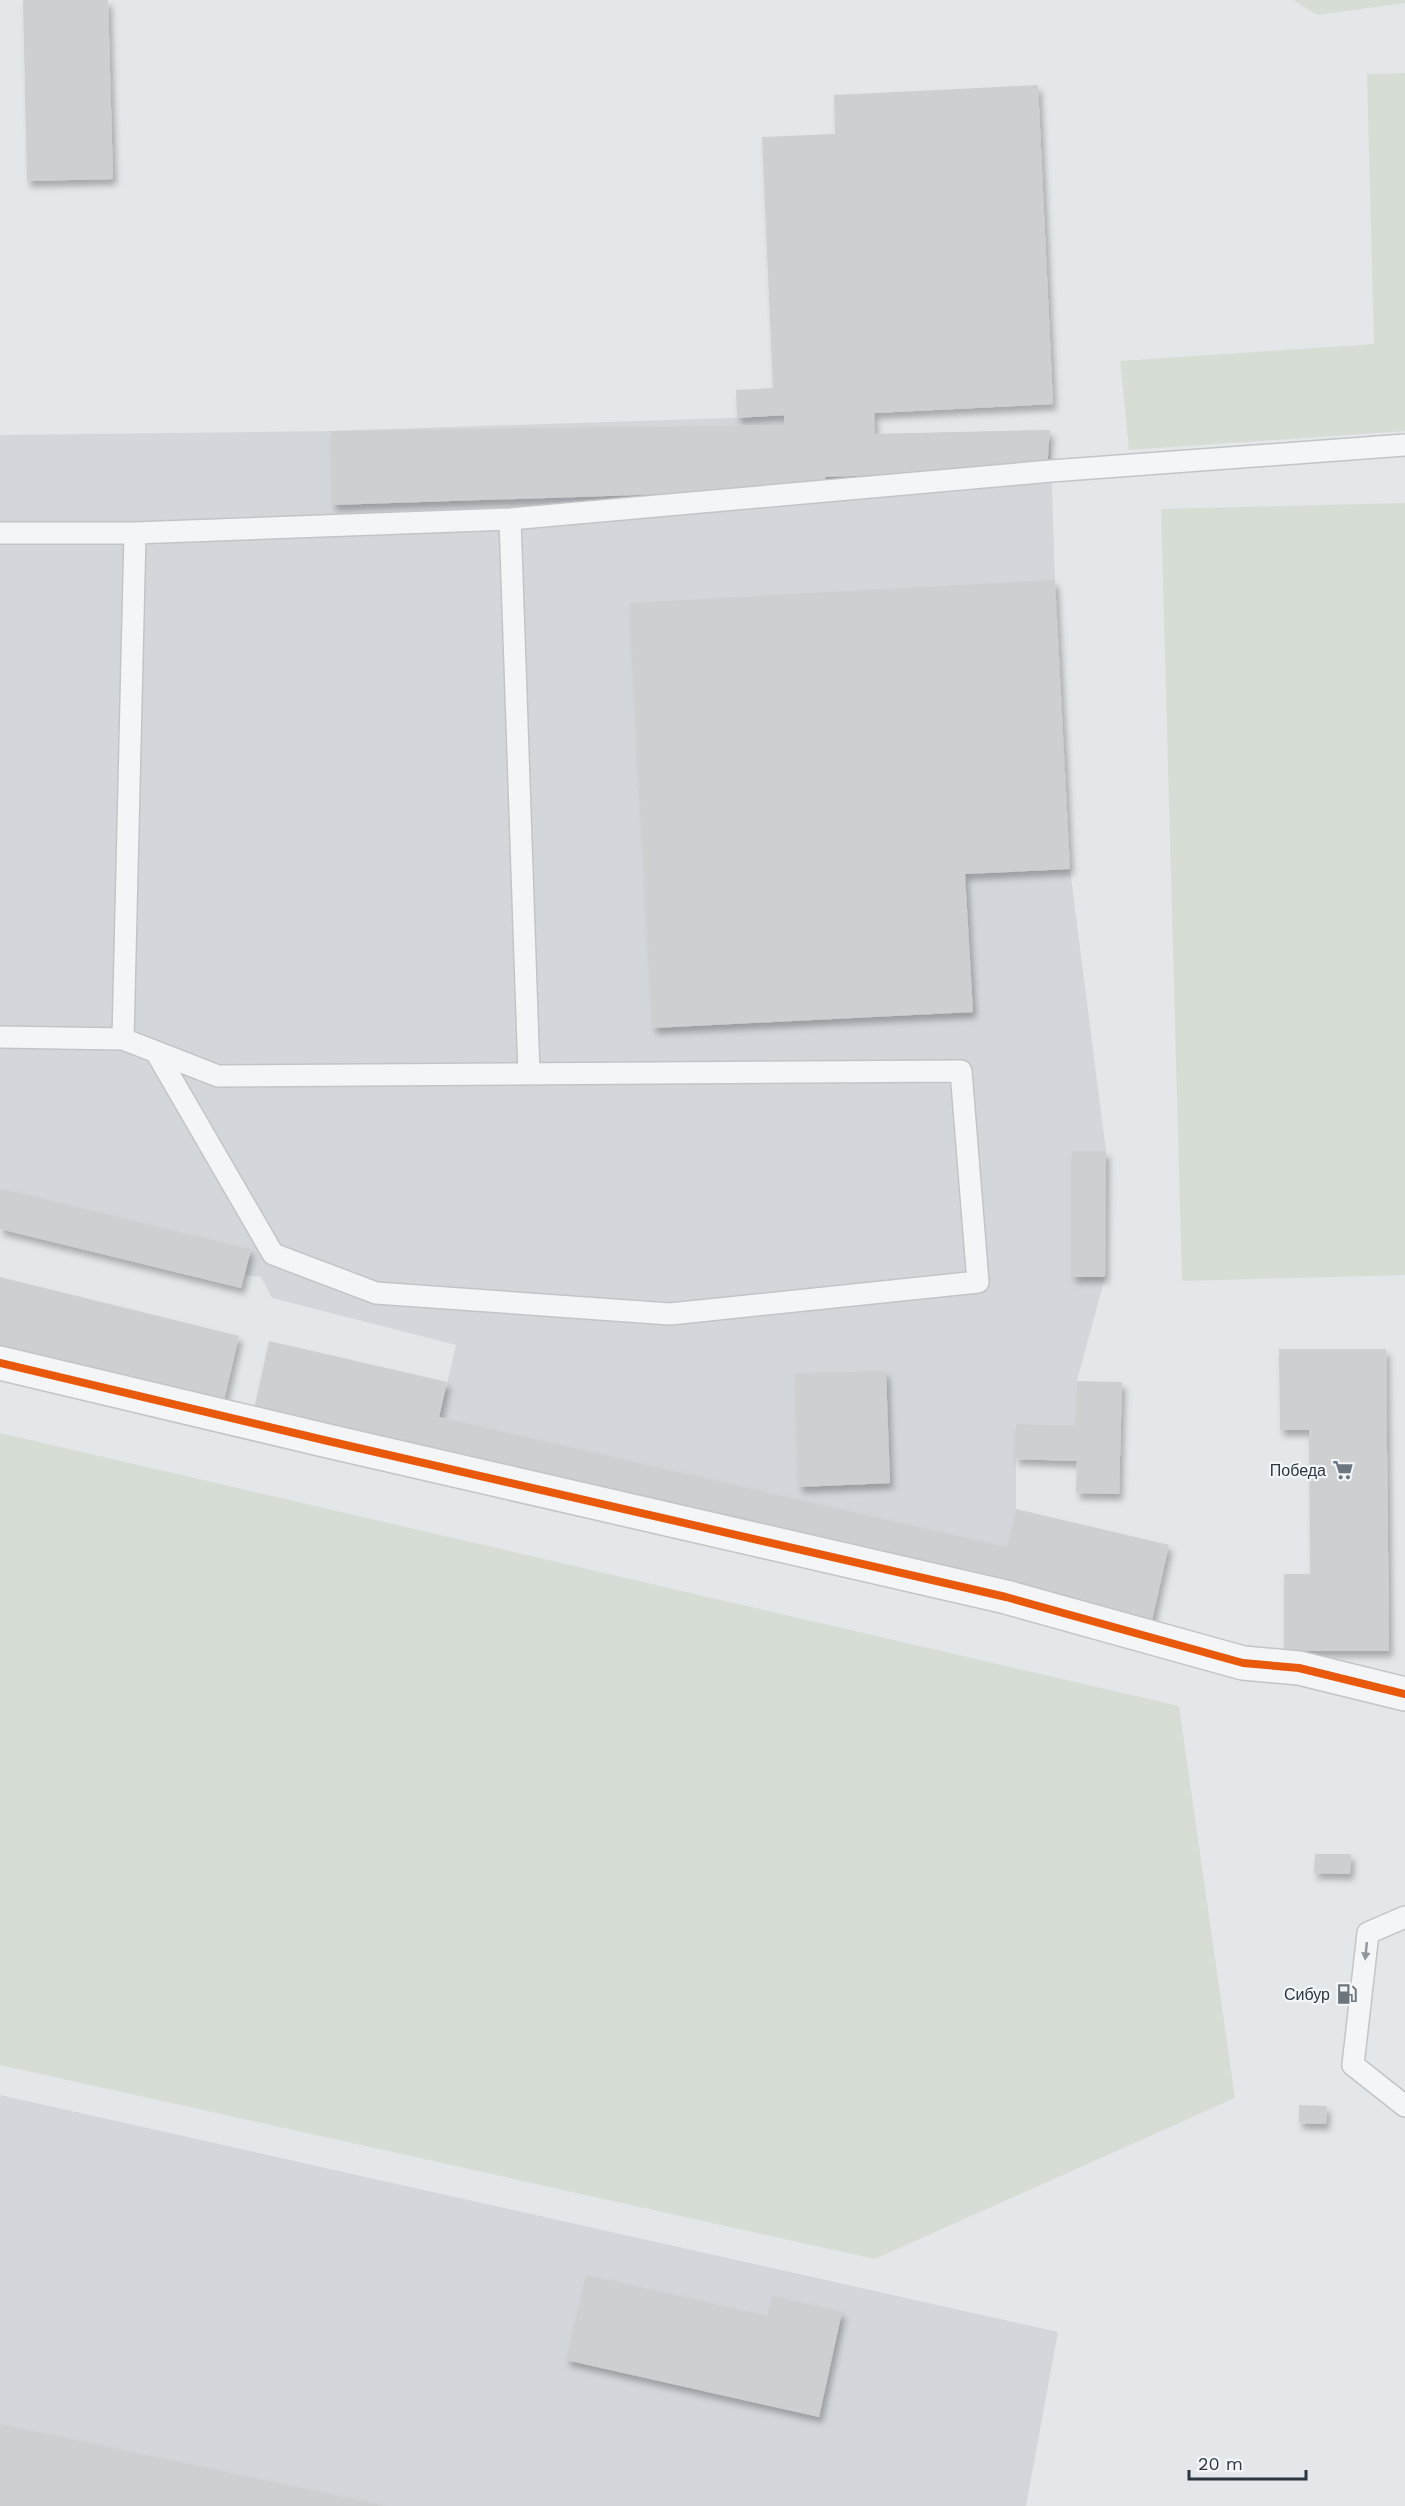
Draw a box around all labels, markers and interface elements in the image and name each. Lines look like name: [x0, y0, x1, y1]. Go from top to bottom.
supermarket icon: Победа: [1331, 1458, 1355, 1482]
place label: Победа: [1270, 1461, 1326, 1480]
one-way arrow: [1361, 1941, 1370, 1960]
fuel station icon: Сибур: [1335, 1982, 1359, 2006]
place label: Сибур: [1284, 1985, 1330, 2004]
scale bar: [1189, 2443, 1306, 2481]
text: 20 m: [1198, 2453, 1243, 2474]

